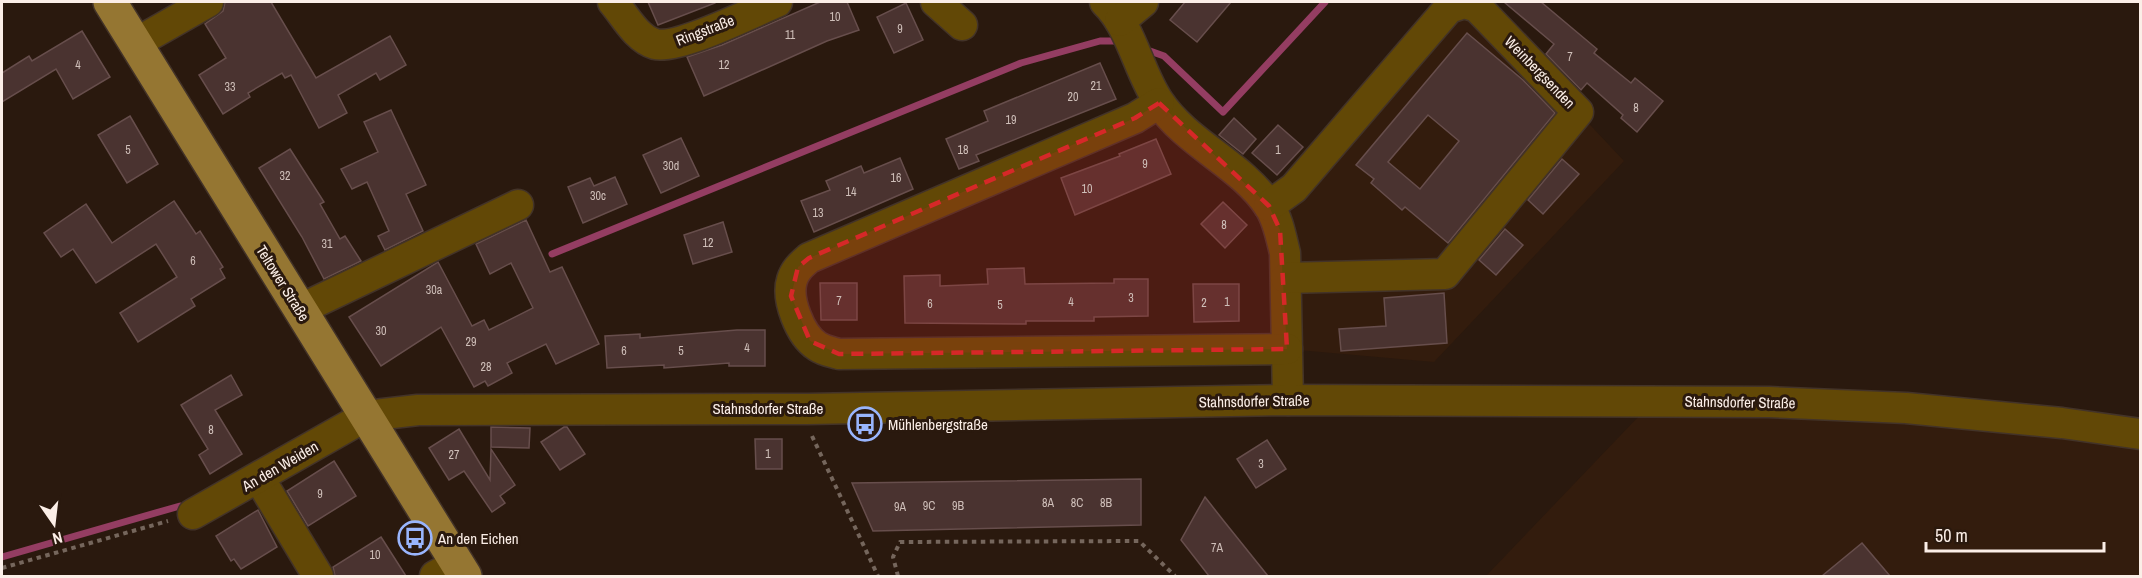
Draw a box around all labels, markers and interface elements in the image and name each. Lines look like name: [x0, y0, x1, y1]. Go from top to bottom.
street label: Ringstraße: [673, 9, 737, 51]
house number: 10: [830, 9, 840, 25]
house number: 9: [897, 21, 903, 37]
house number: 11: [785, 27, 796, 43]
street label: Weinbergsenden: [1500, 31, 1580, 113]
house number: 7: [1567, 49, 1573, 65]
house number: 4: [75, 57, 81, 73]
house number: 12: [719, 57, 729, 73]
house number: 21: [1091, 78, 1102, 94]
house number: 33: [225, 79, 235, 95]
house number: 20: [1068, 89, 1078, 105]
house number: 8: [1633, 100, 1639, 116]
house number: 19: [1006, 112, 1016, 128]
house number: 5: [125, 142, 131, 158]
house number: 18: [958, 142, 968, 158]
house number: 1: [1275, 142, 1281, 158]
house number: 9: [1142, 156, 1148, 172]
house number: 30d: [663, 158, 679, 174]
house number: 32: [280, 168, 290, 184]
house number: 16: [891, 170, 901, 186]
house number: 10: [1082, 181, 1092, 197]
house number: 14: [846, 184, 857, 200]
house number: 30c: [590, 188, 606, 204]
house number: 13: [813, 205, 823, 221]
house number: 8: [1221, 217, 1227, 233]
house number: 12: [703, 235, 713, 251]
house number: 31: [322, 236, 333, 252]
street label: Teltower Straße: [251, 241, 315, 325]
house number: 6: [190, 253, 196, 269]
house number: 30a: [426, 282, 443, 298]
house number: 3: [1128, 290, 1134, 306]
house number: 7: [836, 293, 842, 309]
house number: 4: [1068, 294, 1074, 310]
house number: 1: [1224, 294, 1230, 310]
house number: 2: [1201, 295, 1207, 311]
house number: 6: [927, 296, 933, 312]
house number: 5: [997, 297, 1003, 313]
house number: 30: [376, 323, 386, 339]
house number: 29: [466, 334, 476, 350]
house number: 4: [744, 340, 750, 356]
house number: 6: [621, 343, 627, 359]
house number: 5: [678, 343, 684, 359]
house number: 28: [481, 359, 491, 375]
street label: Stahnsdorfer Straße: [1198, 390, 1310, 412]
street label: Stahnsdorfer Straße: [1684, 391, 1796, 413]
street label: Stahnsdorfer Straße: [713, 398, 824, 419]
bus stop icon: Mühlenbergstraße: [847, 406, 883, 442]
place label: Mühlenbergstraße: [888, 414, 988, 435]
house number: 8: [208, 422, 214, 438]
street label: An den Weiden: [237, 436, 322, 497]
house number: 1: [765, 446, 771, 462]
house number: 27: [449, 447, 460, 463]
house number: 3: [1258, 456, 1264, 472]
house number: 9: [317, 486, 323, 502]
north arrow: [24, 494, 84, 554]
house number: 8A: [1042, 495, 1054, 511]
house number: 8C: [1071, 495, 1083, 511]
house number: 8B: [1100, 495, 1112, 511]
house number: 9C: [923, 498, 935, 514]
house number: 9B: [952, 498, 964, 514]
house number: 9A: [894, 499, 906, 515]
scale bar: [1926, 515, 2104, 553]
bus stop icon: An den Eichen: [397, 520, 433, 556]
text: 50 m: [1935, 523, 1968, 548]
text: N: [50, 527, 65, 550]
place label: An den Eichen: [437, 528, 519, 549]
house number: 7A: [1211, 540, 1223, 556]
house number: 10: [370, 547, 380, 563]

